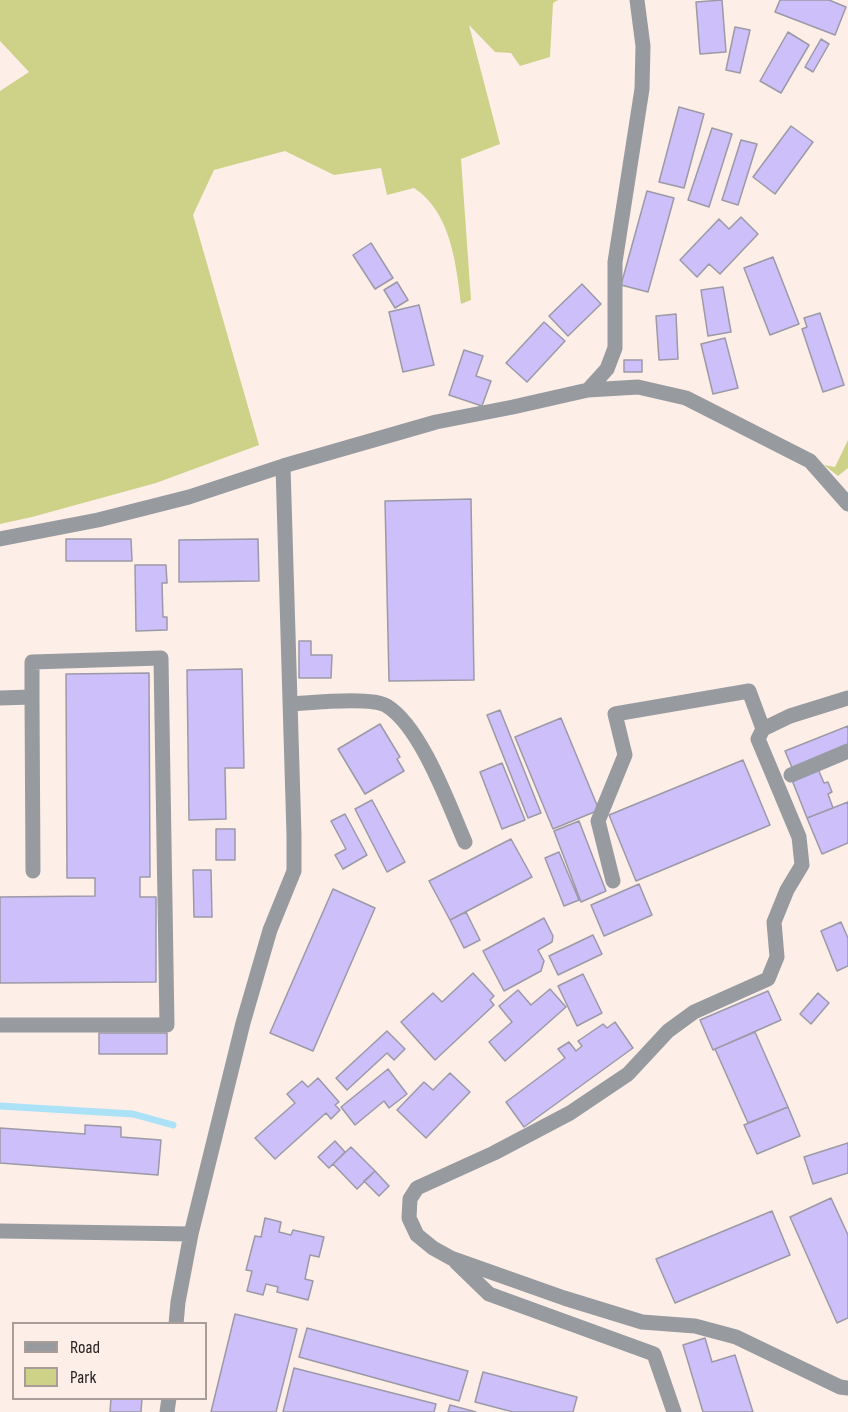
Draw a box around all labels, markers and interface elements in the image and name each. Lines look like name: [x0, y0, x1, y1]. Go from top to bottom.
legend: [12, 1322, 207, 1400]
text: Road: [70, 1337, 100, 1358]
text: Park: [70, 1367, 96, 1388]

